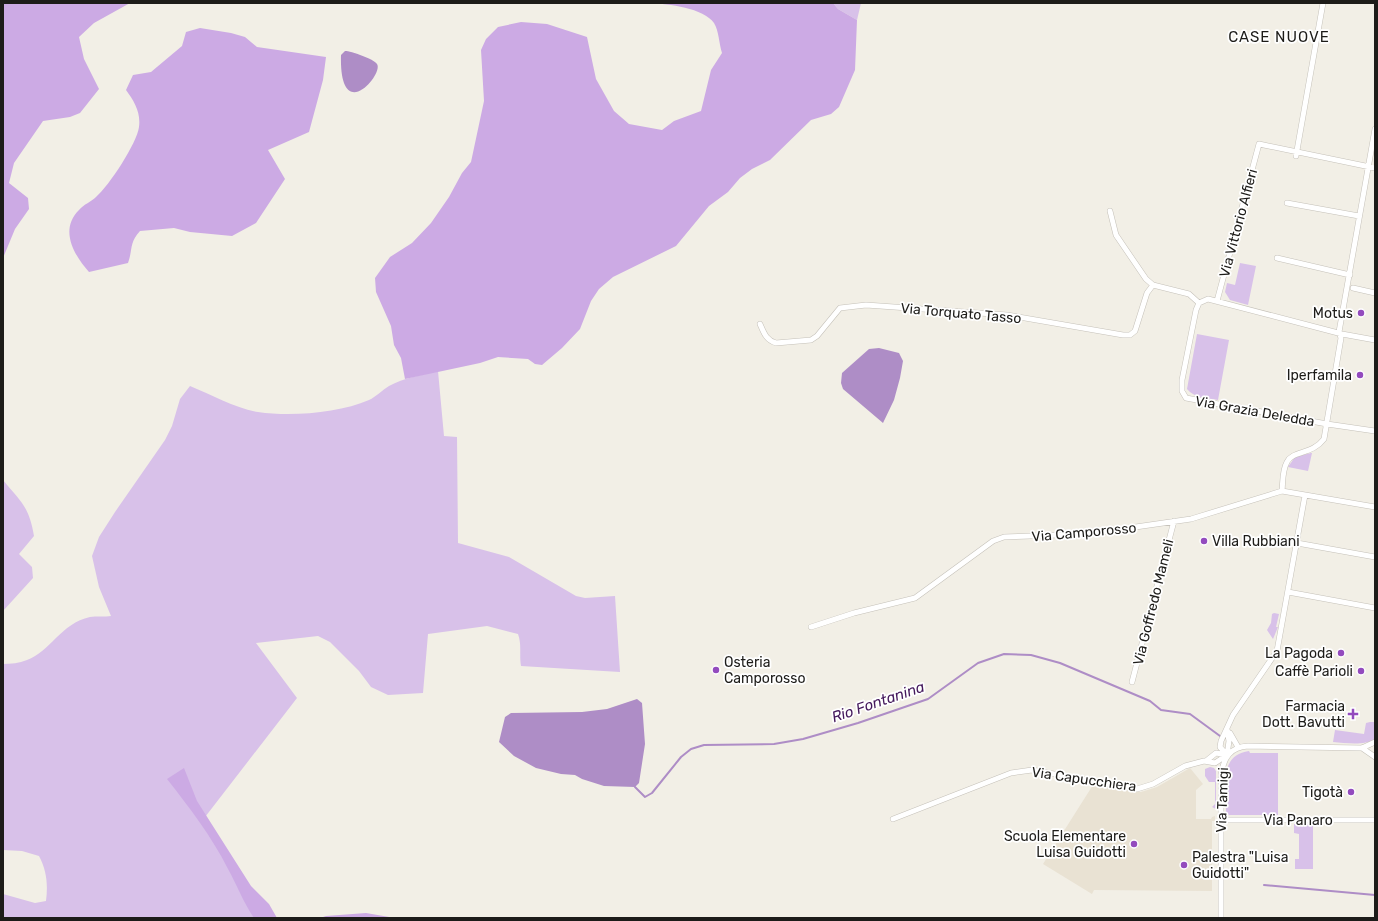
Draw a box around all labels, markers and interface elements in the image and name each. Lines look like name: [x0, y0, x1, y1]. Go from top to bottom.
district label: CASE NUOVE: [1228, 28, 1330, 46]
street label: Via Vittorio Alfieri: [1216, 167, 1261, 279]
street label: Via Torquato Tasso: [900, 300, 1022, 327]
place label: Motus: [1313, 305, 1353, 322]
marker: Motus: [1356, 308, 1366, 318]
place label: Iperfamila: [1287, 367, 1352, 384]
marker: Iperfamila: [1355, 370, 1365, 380]
street label: Via Grazia Deledda: [1194, 393, 1316, 430]
street label: Via Camporosso: [1031, 519, 1137, 546]
place label: Villa Rubbiani: [1212, 533, 1300, 550]
marker: Villa Rubbiani: [1199, 536, 1209, 546]
street label: Via Goffredo Mameli: [1130, 537, 1177, 667]
place label: La Pagoda: [1265, 645, 1333, 662]
marker: La Pagoda: [1336, 648, 1346, 658]
place label: Osteria Camporosso: [724, 654, 805, 687]
place label: Caffè Parioli: [1275, 663, 1353, 680]
marker: Osteria Camporosso: [711, 665, 721, 675]
marker: Caffè Parioli: [1356, 666, 1366, 676]
water label: Rio Fontanina: [829, 678, 927, 726]
place label: Farmacia Dott. Bavutti: [1262, 698, 1345, 731]
marker: Farmacia Dott. Bavutti: [1348, 709, 1358, 719]
street label: Via Capucchiera: [1030, 764, 1137, 795]
street label: Via Tamigi: [1213, 767, 1232, 833]
place label: Tigotà: [1302, 784, 1343, 801]
marker: Tigotà: [1346, 787, 1356, 797]
street label: Via Panaro: [1263, 812, 1333, 829]
place label: Scuola Elementare Luisa Guidotti: [1004, 828, 1126, 861]
marker: Scuola Elementare Luisa Guidotti: [1129, 839, 1139, 849]
place label: Palestra "Luisa Guidotti": [1192, 849, 1288, 882]
marker: Palestra "Luisa Guidotti": [1179, 860, 1189, 870]

